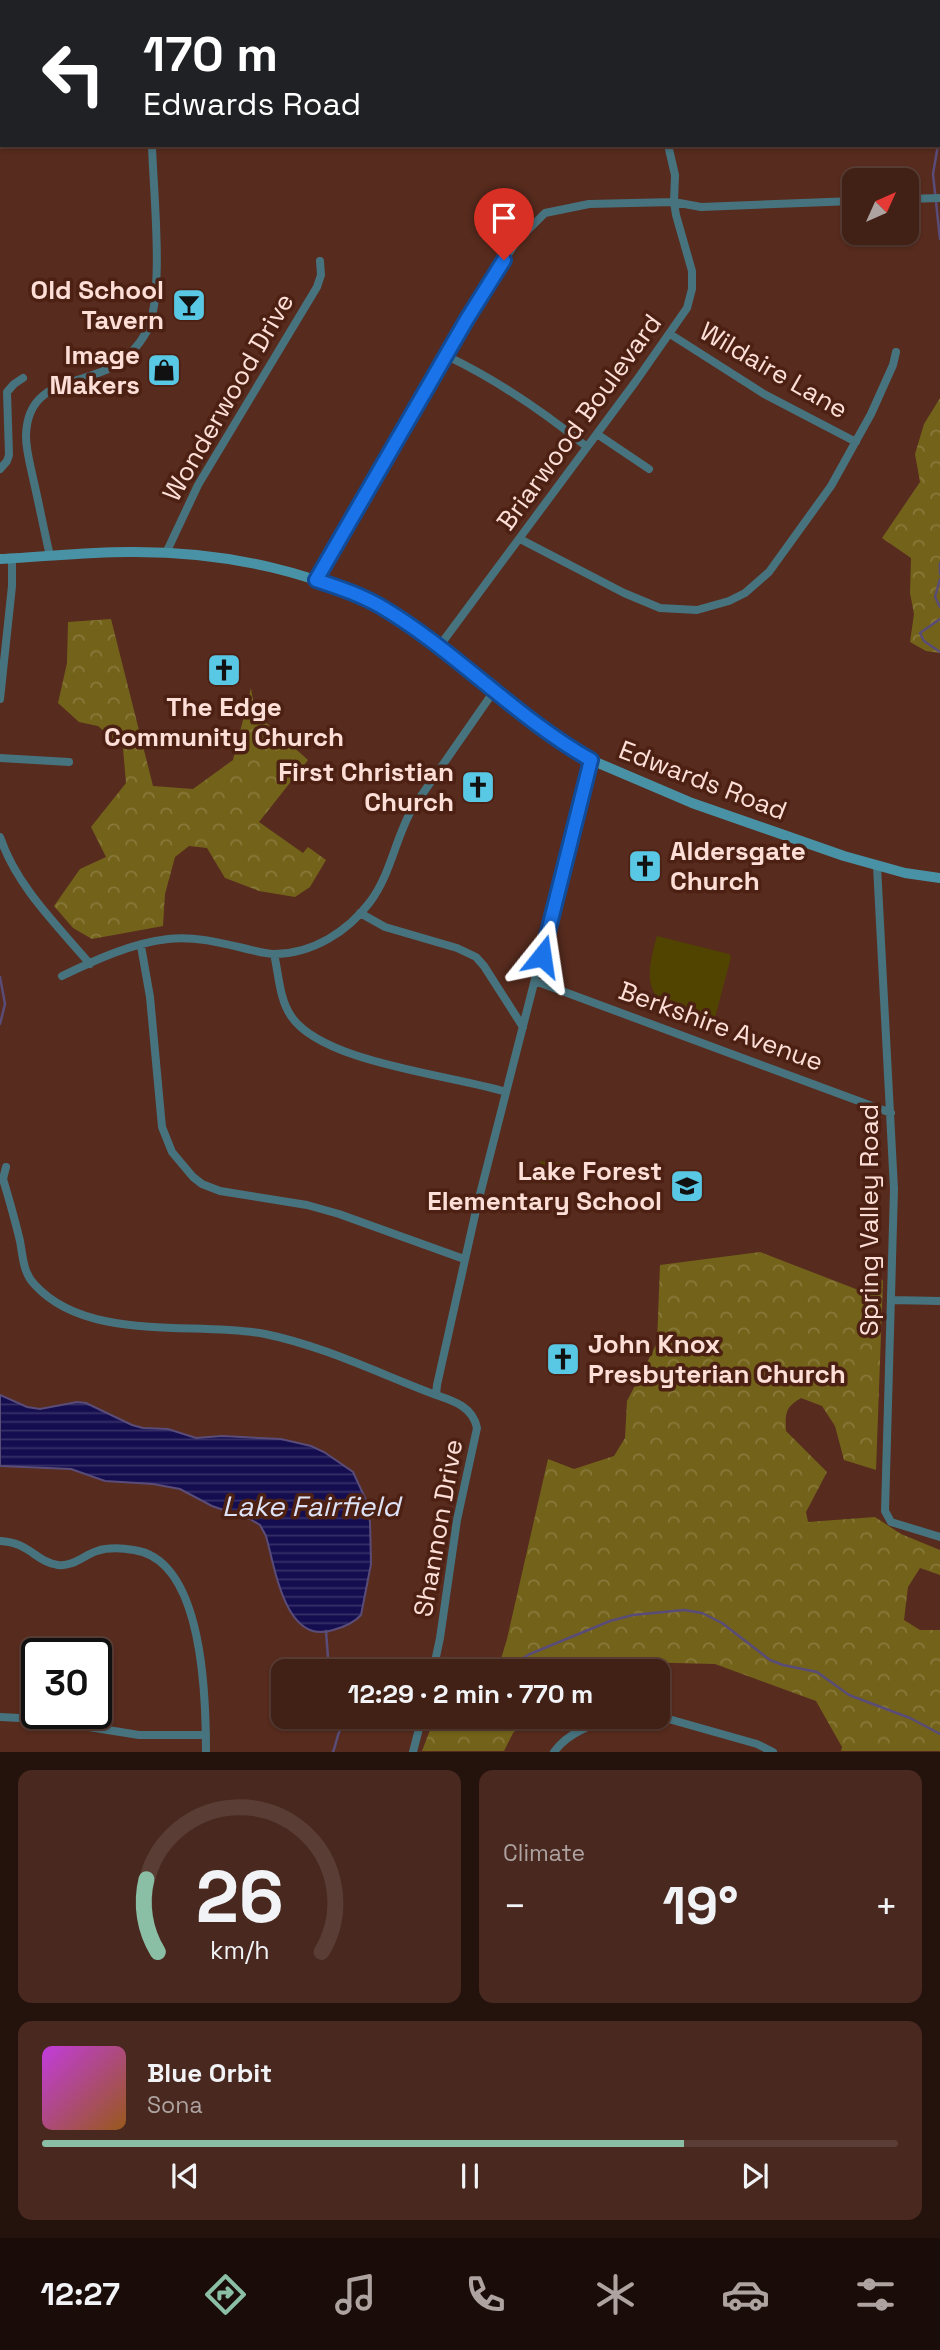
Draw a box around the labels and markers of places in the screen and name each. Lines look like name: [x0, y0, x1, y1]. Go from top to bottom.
pin: [474, 188, 534, 260]
place label: Old School Tavern: [31, 273, 164, 337]
bar icon: Old School Tavern: [170, 286, 208, 324]
place label: Image Makers: [50, 338, 140, 402]
shop icon: Image Makers: [145, 351, 183, 389]
church icon: The Edge Community Church: [205, 651, 243, 689]
place label: The Edge Community Church: [104, 690, 344, 754]
place label: First Christian Church: [278, 755, 454, 819]
church icon: First Christian Church: [459, 768, 497, 806]
place label: Aldersgate Church: [670, 834, 806, 898]
church icon: Aldersgate Church: [626, 847, 664, 885]
place label: Lake Forest Elementary School: [427, 1154, 662, 1218]
school or university icon: Lake Forest Elementary School: [668, 1167, 706, 1205]
place label: John Knox Presbyterian Church: [588, 1327, 846, 1391]
church icon: John Knox Presbyterian Church: [544, 1340, 582, 1378]

